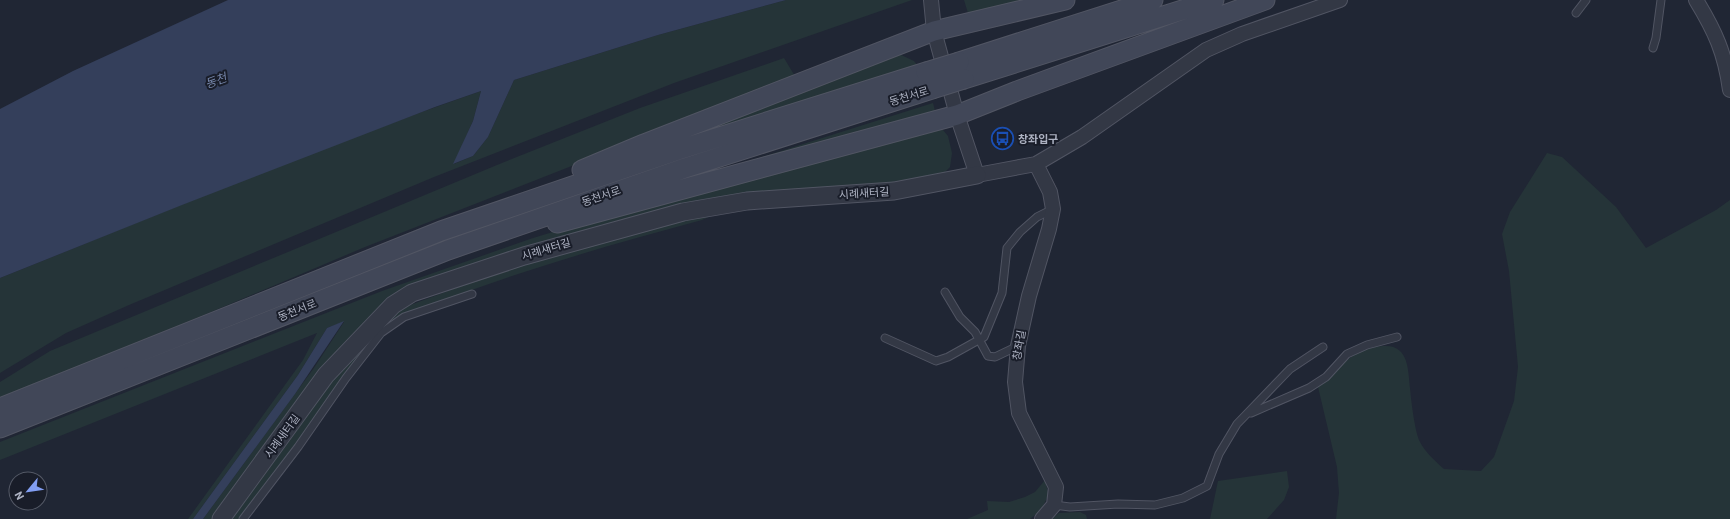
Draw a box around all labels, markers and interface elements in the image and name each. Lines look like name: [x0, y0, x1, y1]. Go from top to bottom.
water label: 동천: [203, 69, 230, 90]
street label: 동천서로: [888, 83, 930, 108]
bus stop icon: 창좌입구: [989, 126, 1015, 152]
place label: 창좌입구: [1018, 132, 1058, 145]
street label: 동천서로: [580, 183, 622, 208]
street label: 시례새터길: [838, 184, 890, 201]
street label: 시례새터길: [520, 235, 572, 262]
street label: 동천서로: [276, 296, 318, 323]
street label: 창좌길: [1009, 329, 1028, 361]
street label: 시례새터길: [261, 411, 302, 460]
north arrow: [8, 471, 48, 511]
text: N: [11, 490, 26, 502]

